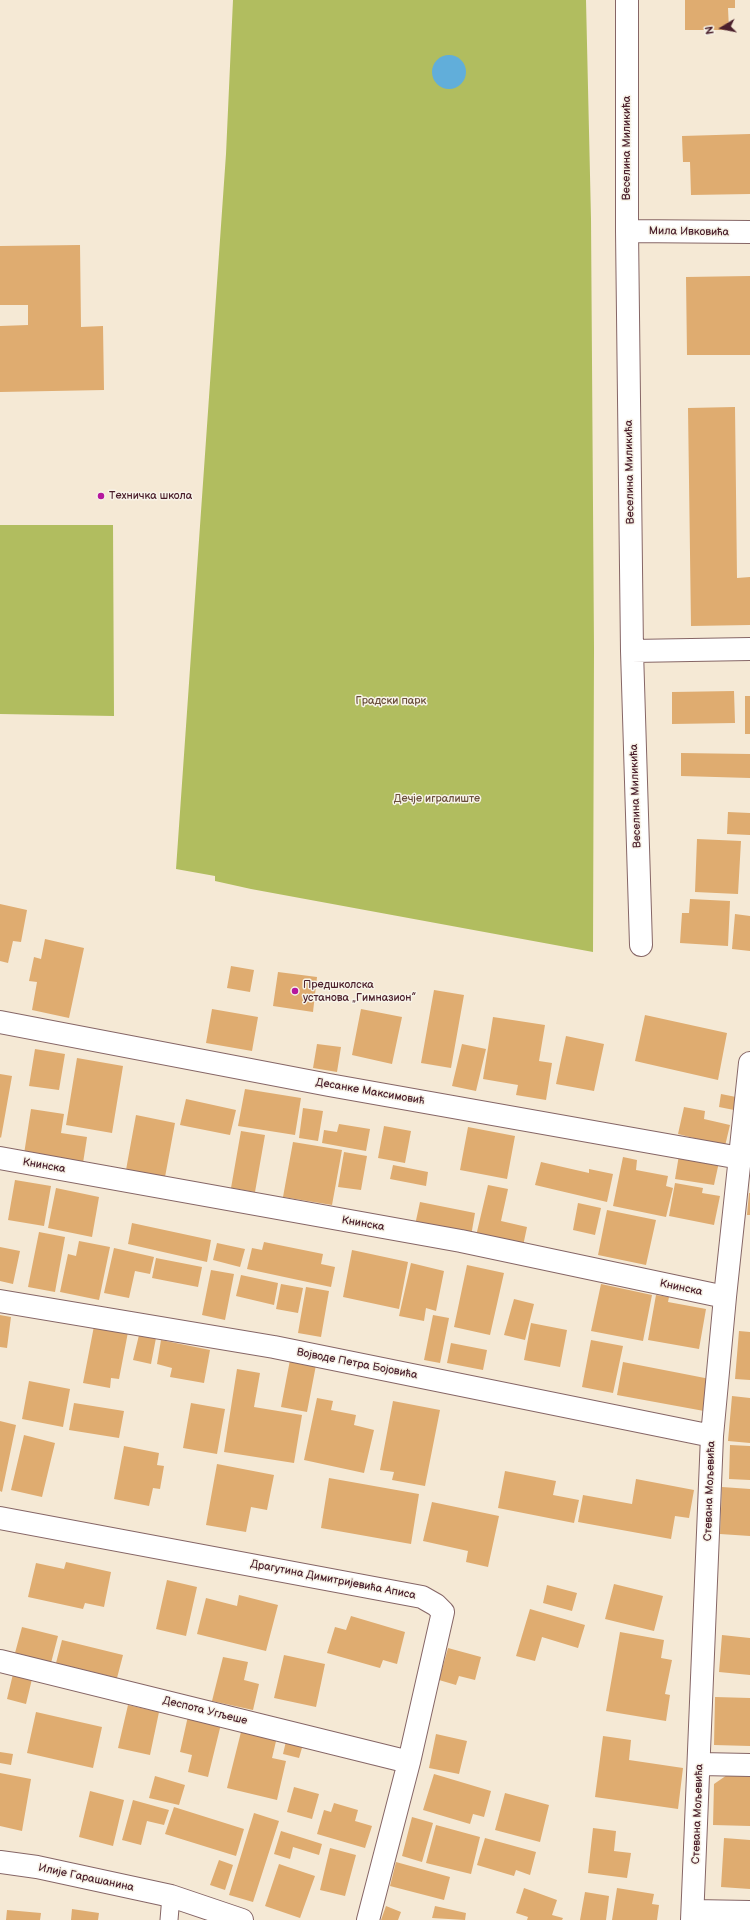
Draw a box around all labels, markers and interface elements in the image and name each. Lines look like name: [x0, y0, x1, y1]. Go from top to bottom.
north arrow: [702, 8, 742, 48]
text: N: [703, 25, 717, 35]
street label: Веселина Миликића: [620, 96, 634, 200]
street label: Мила Ивковића: [649, 225, 729, 239]
street label: Веселина Миликића: [622, 420, 638, 524]
place label: Техничка школа: [109, 489, 192, 503]
marker: Техничка школа: [96, 491, 106, 501]
park label: Градски парк: [356, 694, 426, 708]
street label: Веселина Миликића: [628, 744, 644, 848]
park label: Дечје игралиште: [394, 792, 480, 806]
place label: Предшколска установа „Гимназион”: [303, 978, 416, 1004]
marker: Предшколска установа „Гимназион”: [290, 986, 300, 996]
street label: Десанке Максимовић: [315, 1076, 425, 1108]
street label: Книнска: [22, 1156, 66, 1176]
street label: Книнска: [341, 1214, 385, 1234]
street label: Книнска: [658, 1277, 704, 1299]
street label: Војводе Петра Бојовића: [295, 1346, 419, 1382]
street label: Стевана Мољевића: [702, 1441, 718, 1541]
street label: Драгутина Димитријевића Аписа: [249, 1557, 417, 1603]
street label: Деспота Угљеше: [161, 1694, 249, 1728]
street label: Стевана Мољевића: [690, 1764, 706, 1864]
street label: Илије Гарашанина: [37, 1861, 135, 1895]

